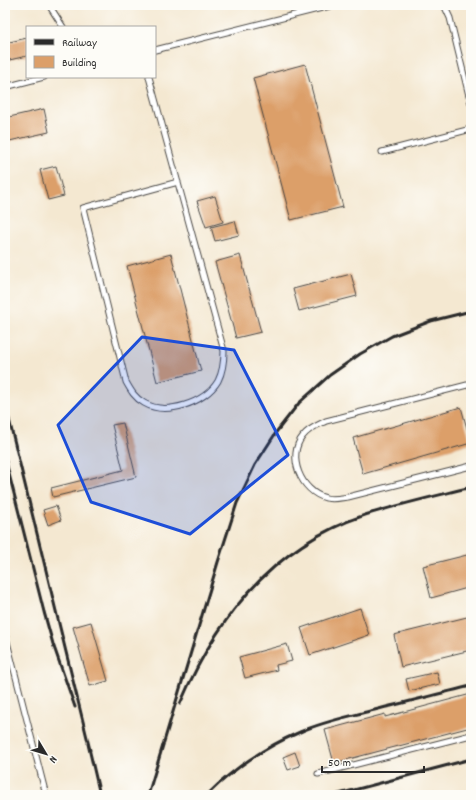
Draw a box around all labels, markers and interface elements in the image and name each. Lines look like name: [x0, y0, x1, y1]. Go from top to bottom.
legend: [26, 26, 156, 78]
text: Railway: [62, 35, 98, 52]
text: Building: [62, 55, 97, 72]
north arrow: [26, 734, 66, 774]
scale bar: [322, 748, 424, 774]
text: N: [44, 752, 60, 766]
text: 50 m: [328, 755, 351, 772]

